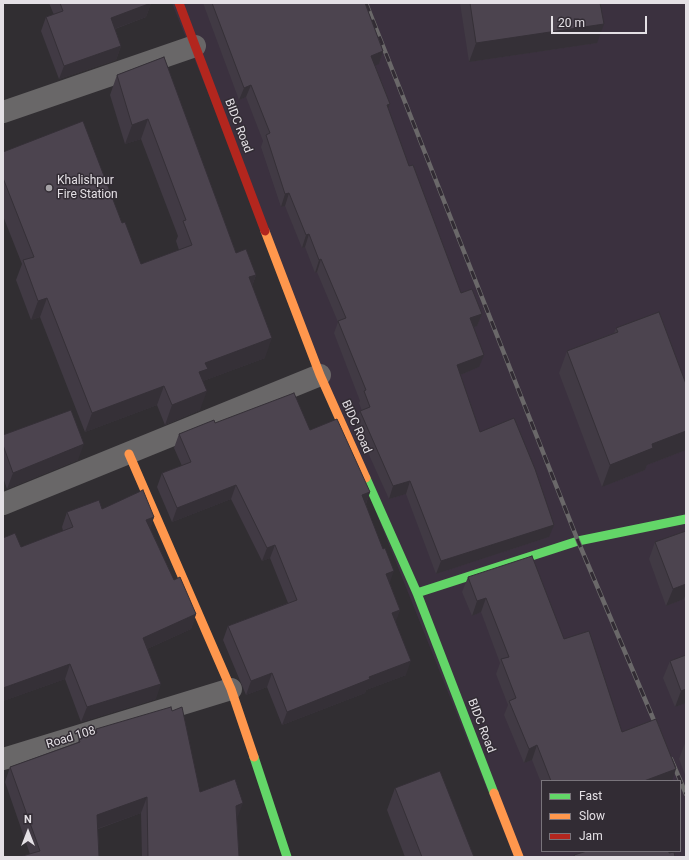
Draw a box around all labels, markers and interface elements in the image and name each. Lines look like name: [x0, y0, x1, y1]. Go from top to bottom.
scale bar: [553, 8, 649, 34]
text: 20 m: [558, 16, 585, 30]
street label: BIDC Road: [221, 97, 255, 155]
place label: Khalishpur Fire Station: [57, 174, 118, 202]
marker: Khalishpur Fire Station: [44, 183, 54, 193]
street label: BIDC Road: [338, 398, 374, 456]
street label: BIDC Road: [464, 697, 498, 755]
street label: Road 108: [45, 724, 97, 752]
legend: [541, 780, 681, 852]
text: Fast: [579, 789, 602, 803]
text: Slow: [579, 809, 605, 823]
north arrow: [8, 812, 48, 852]
text: N: [24, 813, 32, 826]
text: Jam: [579, 829, 603, 843]

